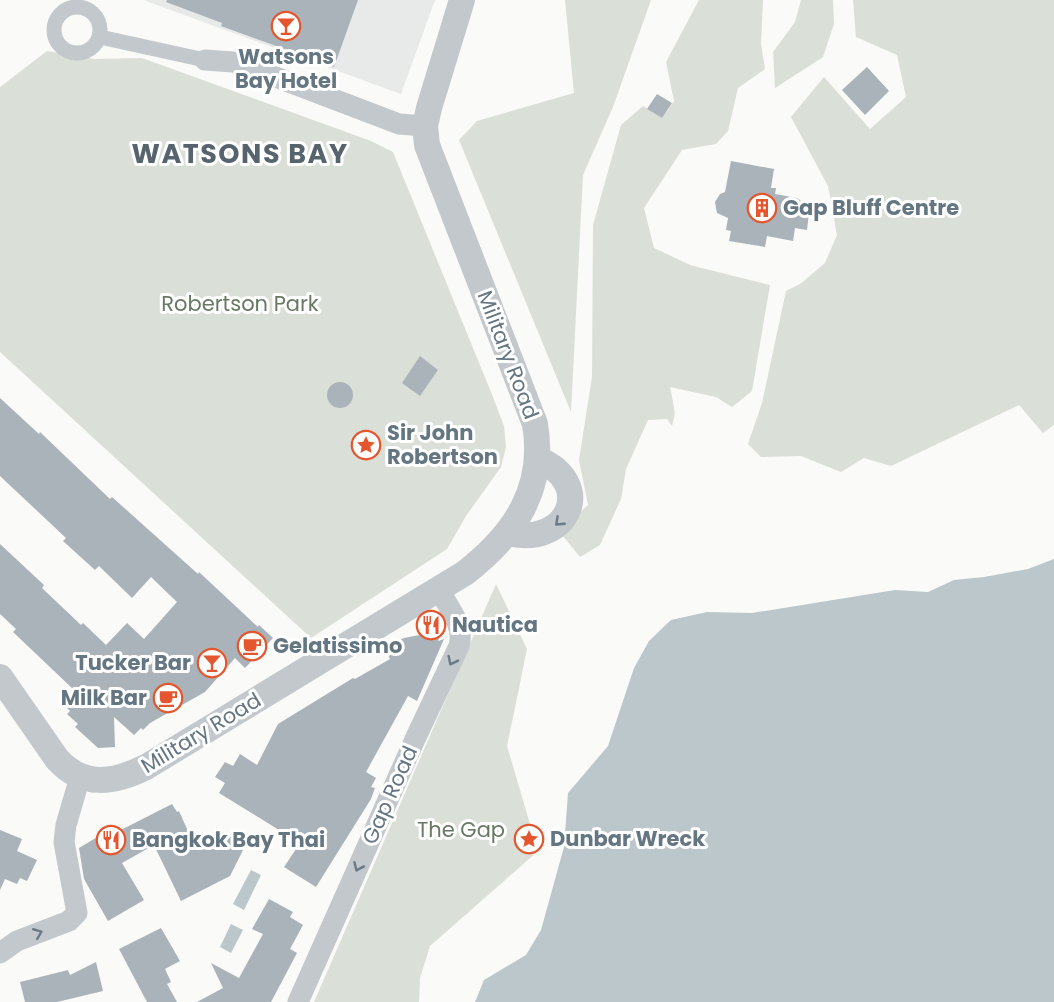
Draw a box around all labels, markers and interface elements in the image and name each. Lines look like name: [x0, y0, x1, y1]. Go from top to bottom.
bar icon: Watsons Bay Hotel: [270, 10, 302, 42]
place label: Watsons Bay Hotel: [235, 42, 337, 95]
district label: WATSONS BAY: [131, 135, 349, 172]
building icon: Gap Bluff Centre: [746, 192, 778, 224]
place label: Gap Bluff Centre: [783, 193, 959, 222]
street label: Military Road: [471, 286, 546, 423]
park label: Robertson Park: [161, 289, 319, 318]
place label: Sir John Robertson: [387, 418, 498, 471]
place icon: Sir John Robertson: [350, 429, 382, 461]
one-way arrow: [555, 515, 565, 526]
restaurant icon: Nautica: [415, 609, 447, 641]
place label: Nautica: [452, 610, 538, 639]
cafe icon: Gelatissimo: [236, 630, 268, 662]
place label: Gelatissimo: [273, 631, 402, 660]
bar icon: Tucker Bar: [196, 647, 228, 679]
place label: Tucker Bar: [75, 648, 191, 677]
one-way arrow: [448, 655, 460, 666]
cafe icon: Milk Bar: [152, 682, 184, 714]
place label: Milk Bar: [61, 683, 147, 712]
street label: Military Road: [135, 685, 266, 780]
street label: Gap Road: [355, 741, 424, 849]
park label: The Gap: [417, 815, 505, 844]
place icon: Dunbar Wreck: [513, 823, 545, 855]
restaurant icon: Bangkok Bay Thai: [95, 824, 127, 856]
place label: Dunbar Wreck: [550, 824, 705, 853]
place label: Bangkok Bay Thai: [132, 825, 325, 854]
one-way arrow: [353, 861, 365, 872]
one-way arrow: [33, 927, 43, 940]

